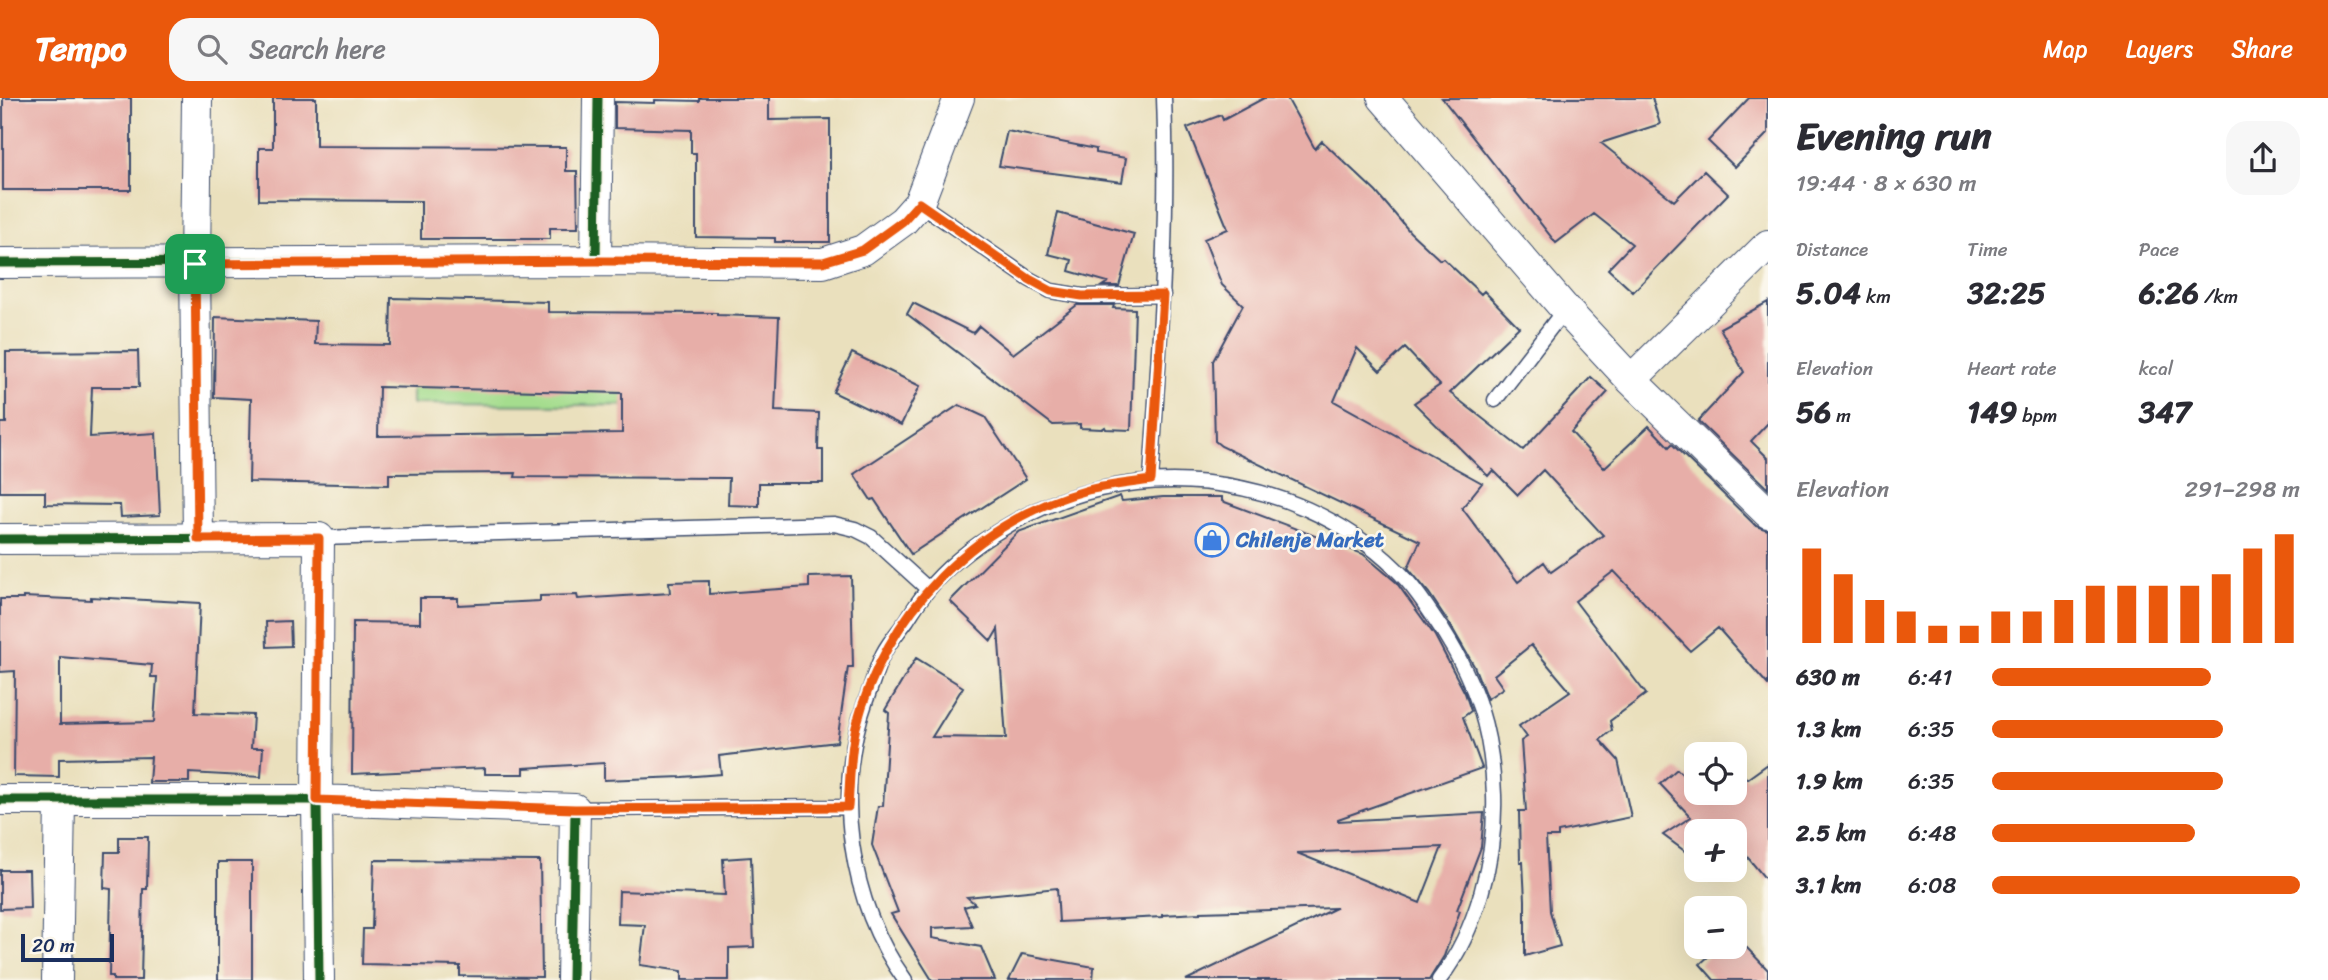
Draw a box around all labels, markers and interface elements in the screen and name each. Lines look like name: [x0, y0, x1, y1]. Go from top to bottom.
search box: [169, 18, 659, 81]
text: Tempo: [35, 20, 127, 78]
text: Search here: [249, 26, 386, 72]
text: Map: [2043, 28, 2088, 70]
text: Layers: [2126, 28, 2193, 70]
text: Share: [2231, 28, 2293, 70]
icon: search: [193, 30, 231, 68]
text: Evening run: [1796, 103, 1992, 170]
button: share: [2226, 121, 2300, 195]
text: 19:44 · 8 × 630 m: [1796, 163, 1976, 204]
text: Distance: [1796, 233, 1868, 266]
text: Time: [1967, 233, 2008, 266]
text: Pace: [2139, 233, 2179, 266]
pin: [165, 234, 225, 294]
icon: arrive: [176, 245, 214, 283]
text: 5.04: [1796, 266, 1861, 320]
text: 32:25: [1967, 266, 2046, 320]
text: 6:26: [2139, 266, 2199, 320]
text: km: [1861, 280, 1891, 313]
text: /km: [2199, 280, 2238, 313]
text: Elevation: [1796, 352, 1873, 385]
text: Heart rate: [1967, 352, 2057, 385]
text: kcal: [2139, 352, 2173, 385]
text: 56: [1796, 385, 1831, 439]
text: 149: [1967, 385, 2017, 439]
text: 347: [2139, 385, 2191, 439]
text: m: [1831, 399, 1851, 432]
text: bpm: [2017, 399, 2057, 432]
text: Elevation: [1796, 469, 1889, 510]
text: 291–298 m: [2185, 469, 2300, 510]
shop icon: Chilenje Market: [1193, 521, 1231, 559]
place label: Chilenje Market: [1235, 521, 1385, 559]
text: 630 m: [1796, 657, 1860, 698]
text: 6:41: [1908, 657, 1952, 698]
text: 1.3 km: [1796, 709, 1861, 750]
text: 6:35: [1908, 709, 1955, 750]
map controls: [1684, 742, 1747, 959]
button: locate: [1684, 742, 1747, 805]
text: 1.9 km: [1796, 761, 1863, 802]
text: 6:35: [1908, 761, 1955, 802]
text: 2.5 km: [1796, 813, 1866, 854]
text: 6:48: [1908, 813, 1956, 854]
button: +: [1684, 819, 1747, 882]
text: 3.1 km: [1796, 865, 1861, 906]
text: 6:08: [1908, 865, 1956, 906]
button: −: [1684, 896, 1747, 959]
text: 20 m: [32, 929, 75, 962]
scale bar: [21, 931, 114, 963]

